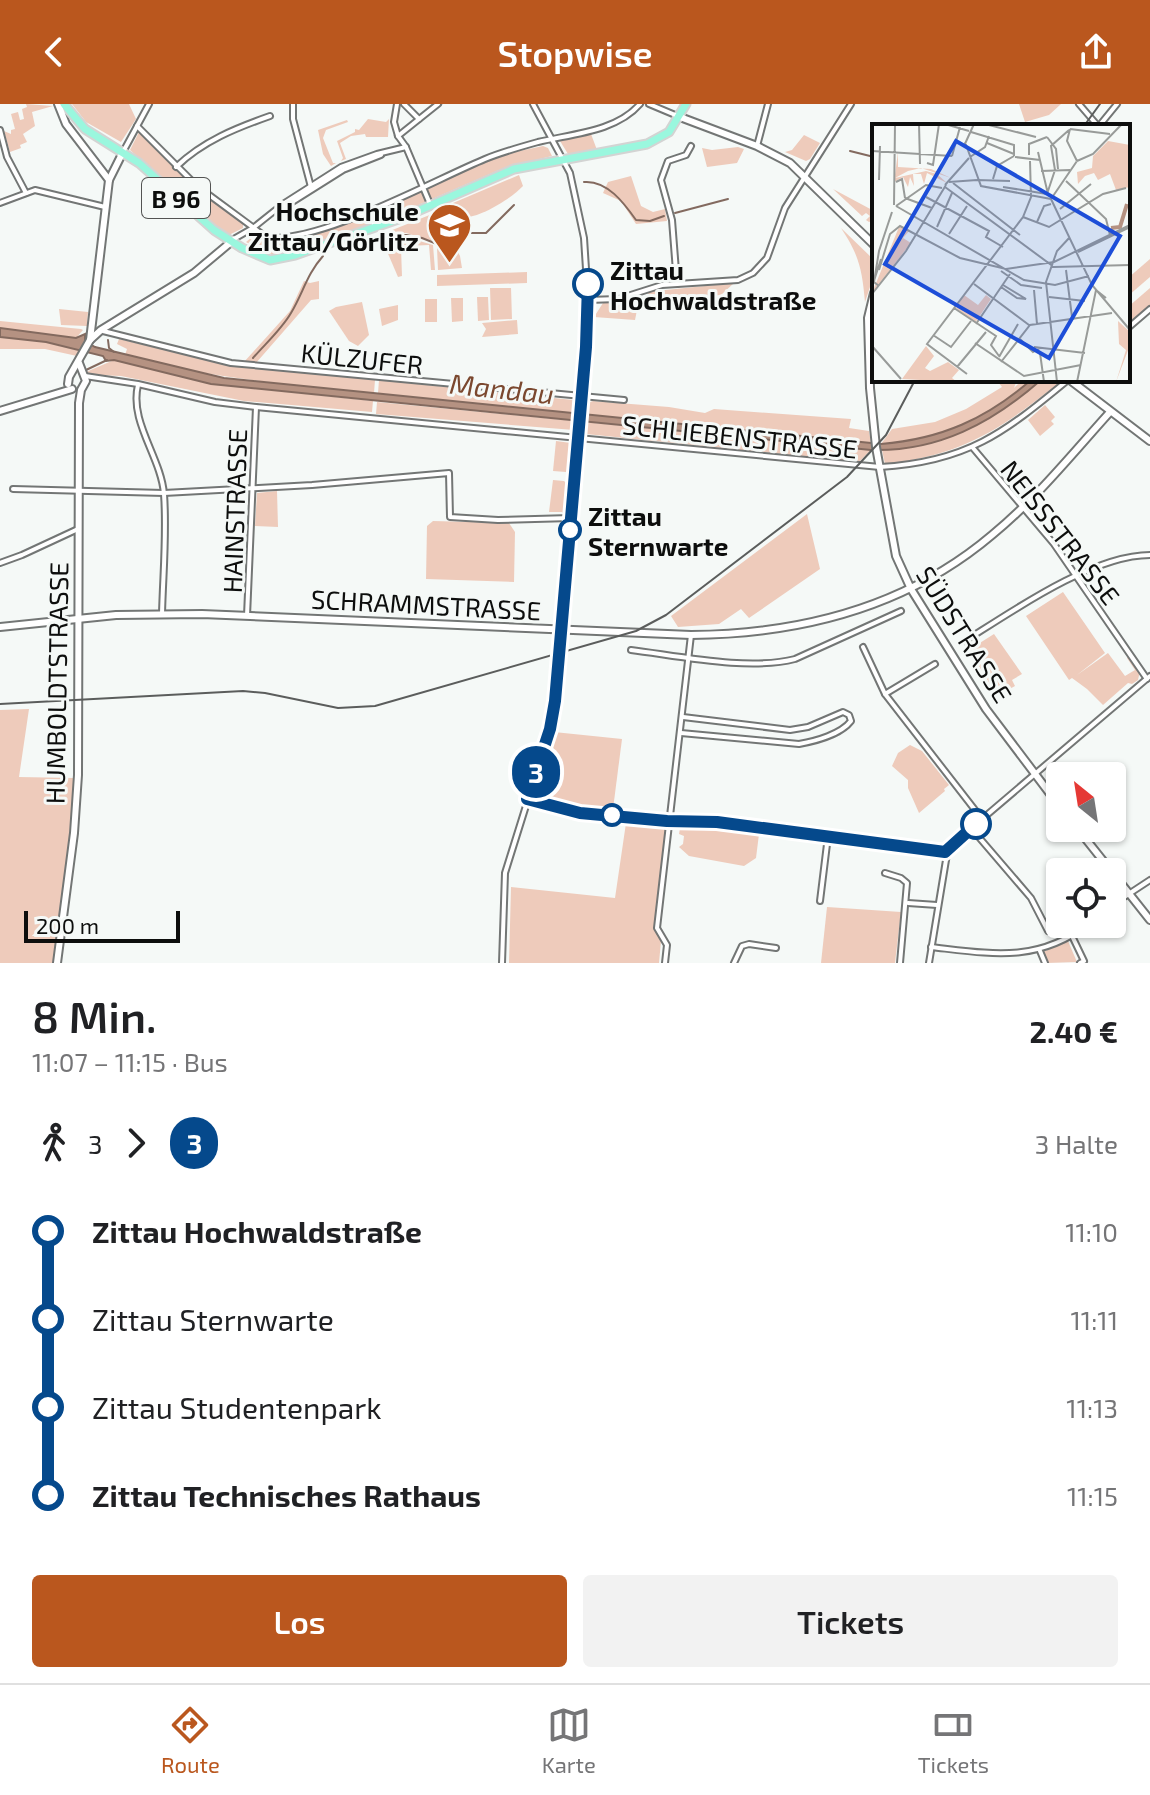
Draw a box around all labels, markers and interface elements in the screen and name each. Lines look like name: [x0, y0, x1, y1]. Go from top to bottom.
icon: back: [32, 30, 76, 74]
icon: share: [1074, 30, 1118, 74]
text: Stopwise: [497, 31, 653, 74]
inset map: [872, 124, 1130, 382]
road number: B 96: [142, 178, 210, 218]
place label: Hochschule Zittau/Görlitz: [248, 195, 419, 256]
school or university icon: Hochschule Zittau/Görlitz: [426, 201, 474, 264]
place label: Zittau Hochwaldstraße: [610, 254, 816, 315]
marker: Zittau Hochwaldstraße: [573, 269, 603, 299]
street label: KÜLZUFER: [299, 336, 425, 380]
water label: Mandau: [448, 366, 556, 410]
street label: SCHLIEBENSTRASSE: [621, 408, 859, 464]
street label: HAINSTRASSE: [216, 428, 252, 594]
street label: NEISSSTRASSE: [995, 454, 1127, 610]
place label: Zittau Sternwarte: [588, 500, 728, 561]
marker: Zittau Sternwarte: [559, 519, 581, 541]
street label: SÜDSTRASSE: [911, 560, 1019, 708]
street label: HUMBOLDTSTRASSE: [38, 562, 74, 804]
street label: SCHRAMMSTRASSE: [310, 582, 542, 626]
line badge: 3: [510, 746, 562, 798]
text: 3: [528, 755, 544, 789]
north arrow: [1046, 762, 1126, 842]
map controls: [1046, 762, 1126, 938]
unlabelled marker: [601, 804, 623, 826]
unlabelled marker: [961, 809, 991, 839]
button: locate: [1046, 858, 1126, 938]
scale bar: [24, 907, 180, 943]
text: 200 m: [36, 912, 99, 938]
text: 8 Min.: [32, 989, 156, 1042]
text: 2.40 €: [1030, 1013, 1118, 1049]
text: 11:07 – 11:15 · Bus: [32, 1046, 228, 1077]
icon: walk: [32, 1121, 76, 1165]
icon: forward: [114, 1121, 158, 1165]
text: 3: [186, 1126, 202, 1160]
text: 3: [88, 1128, 102, 1159]
text: 3 Halte: [1035, 1128, 1118, 1159]
text: Zittau Hochwaldstraße: [92, 1213, 422, 1249]
text: 11:10: [1065, 1216, 1118, 1247]
text: Zittau Sternwarte: [92, 1301, 334, 1337]
text: 11:11: [1070, 1304, 1118, 1335]
text: Zittau Studentenpark: [92, 1389, 382, 1425]
text: 11:13: [1066, 1392, 1118, 1423]
text: Zittau Technisches Rathaus: [92, 1477, 481, 1513]
text: 11:15: [1067, 1480, 1118, 1511]
button: Los: [32, 1575, 567, 1667]
button: Tickets: [583, 1575, 1118, 1667]
tab: Route: [161, 1703, 220, 1777]
tab: Karte: [542, 1703, 596, 1777]
tab: Tickets: [918, 1703, 989, 1777]

